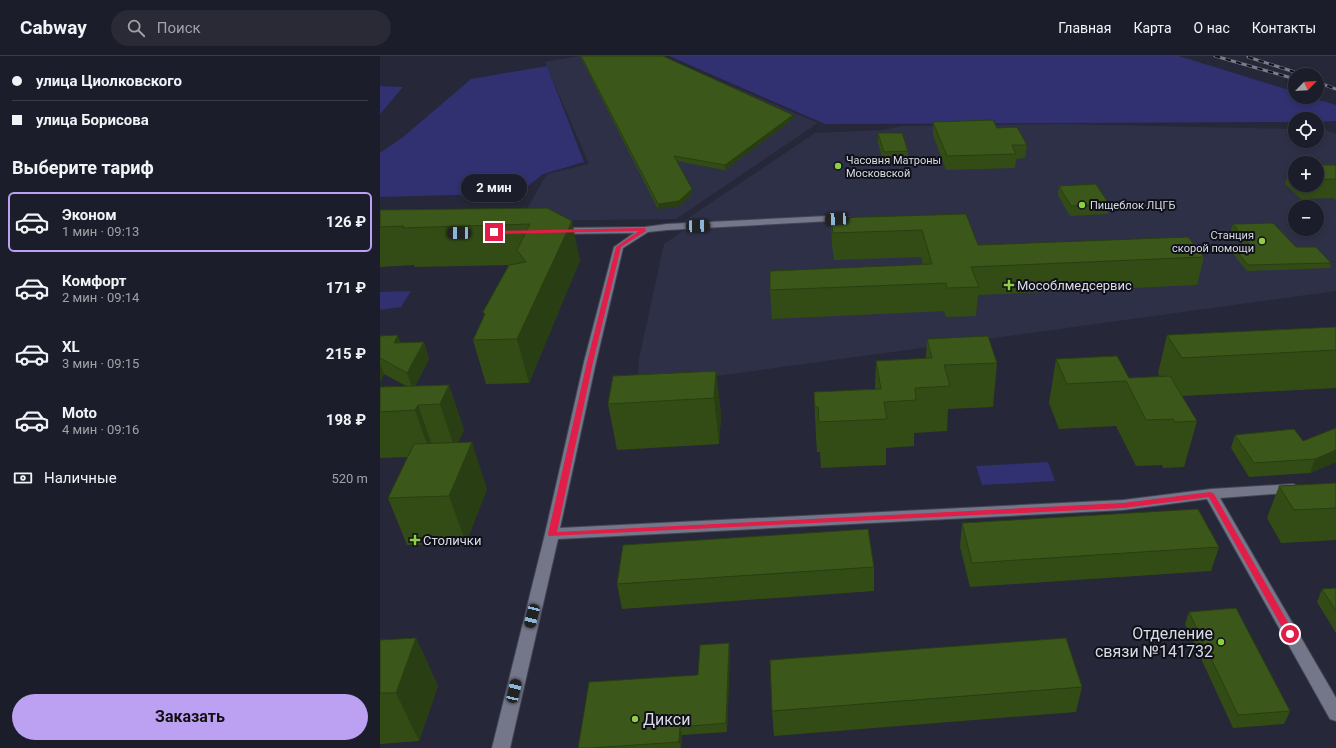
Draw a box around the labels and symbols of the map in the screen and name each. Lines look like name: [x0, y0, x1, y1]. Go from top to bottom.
north arrow: [1288, 68, 1324, 104]
place label: Часовня Матроны Московской: [846, 154, 941, 180]
marker: Часовня Матроны Московской: [833, 161, 843, 171]
callout: 2 мин: [461, 174, 527, 202]
place label: Пищеблок ЛЦГБ: [1090, 199, 1176, 212]
marker: Пищеблок ЛЦГБ: [1077, 200, 1087, 210]
car: [825, 212, 849, 226]
car: [686, 220, 710, 232]
route end: [485, 223, 503, 241]
car: [447, 227, 471, 239]
place label: Станция скорой помощи: [1172, 229, 1254, 255]
marker: Станция скорой помощи: [1257, 236, 1267, 246]
place label: Мособлмедсервис: [1017, 278, 1132, 293]
marker: Мособлмедсервис: [1004, 280, 1014, 290]
place label: Столички: [423, 533, 481, 548]
marker: Столички: [410, 535, 420, 545]
car: [523, 603, 541, 629]
place label: Отделение связи №141732: [1095, 624, 1213, 661]
route start: [1281, 625, 1299, 643]
marker: Отделение связи №141732: [1216, 637, 1226, 647]
car: [505, 678, 523, 704]
place label: Дикси: [643, 710, 690, 729]
marker: Дикси: [630, 714, 640, 724]

